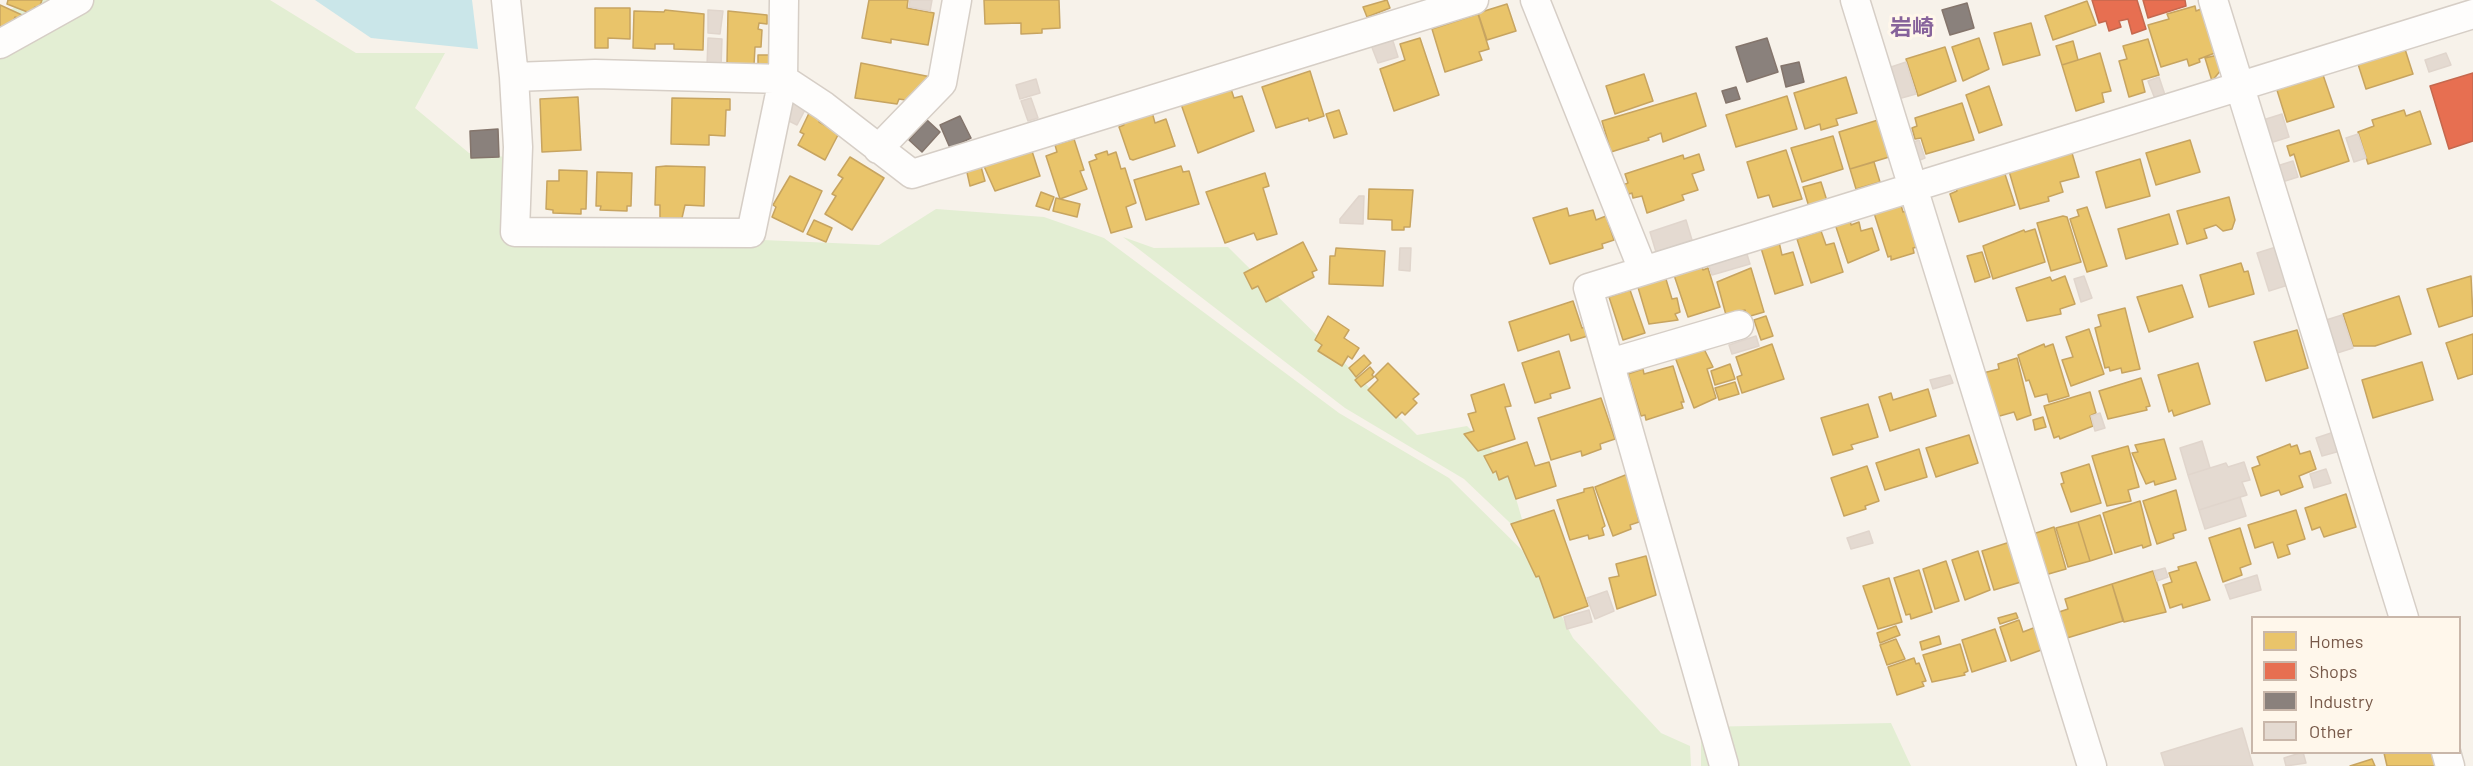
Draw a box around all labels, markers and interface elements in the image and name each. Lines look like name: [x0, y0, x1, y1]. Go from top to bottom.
district label: 岩崎: [1890, 15, 1934, 41]
legend: [2251, 616, 2461, 754]
text: Homes: [2309, 630, 2363, 652]
text: Shops: [2309, 660, 2358, 682]
text: Industry: [2309, 690, 2373, 712]
text: Other: [2309, 720, 2352, 742]

